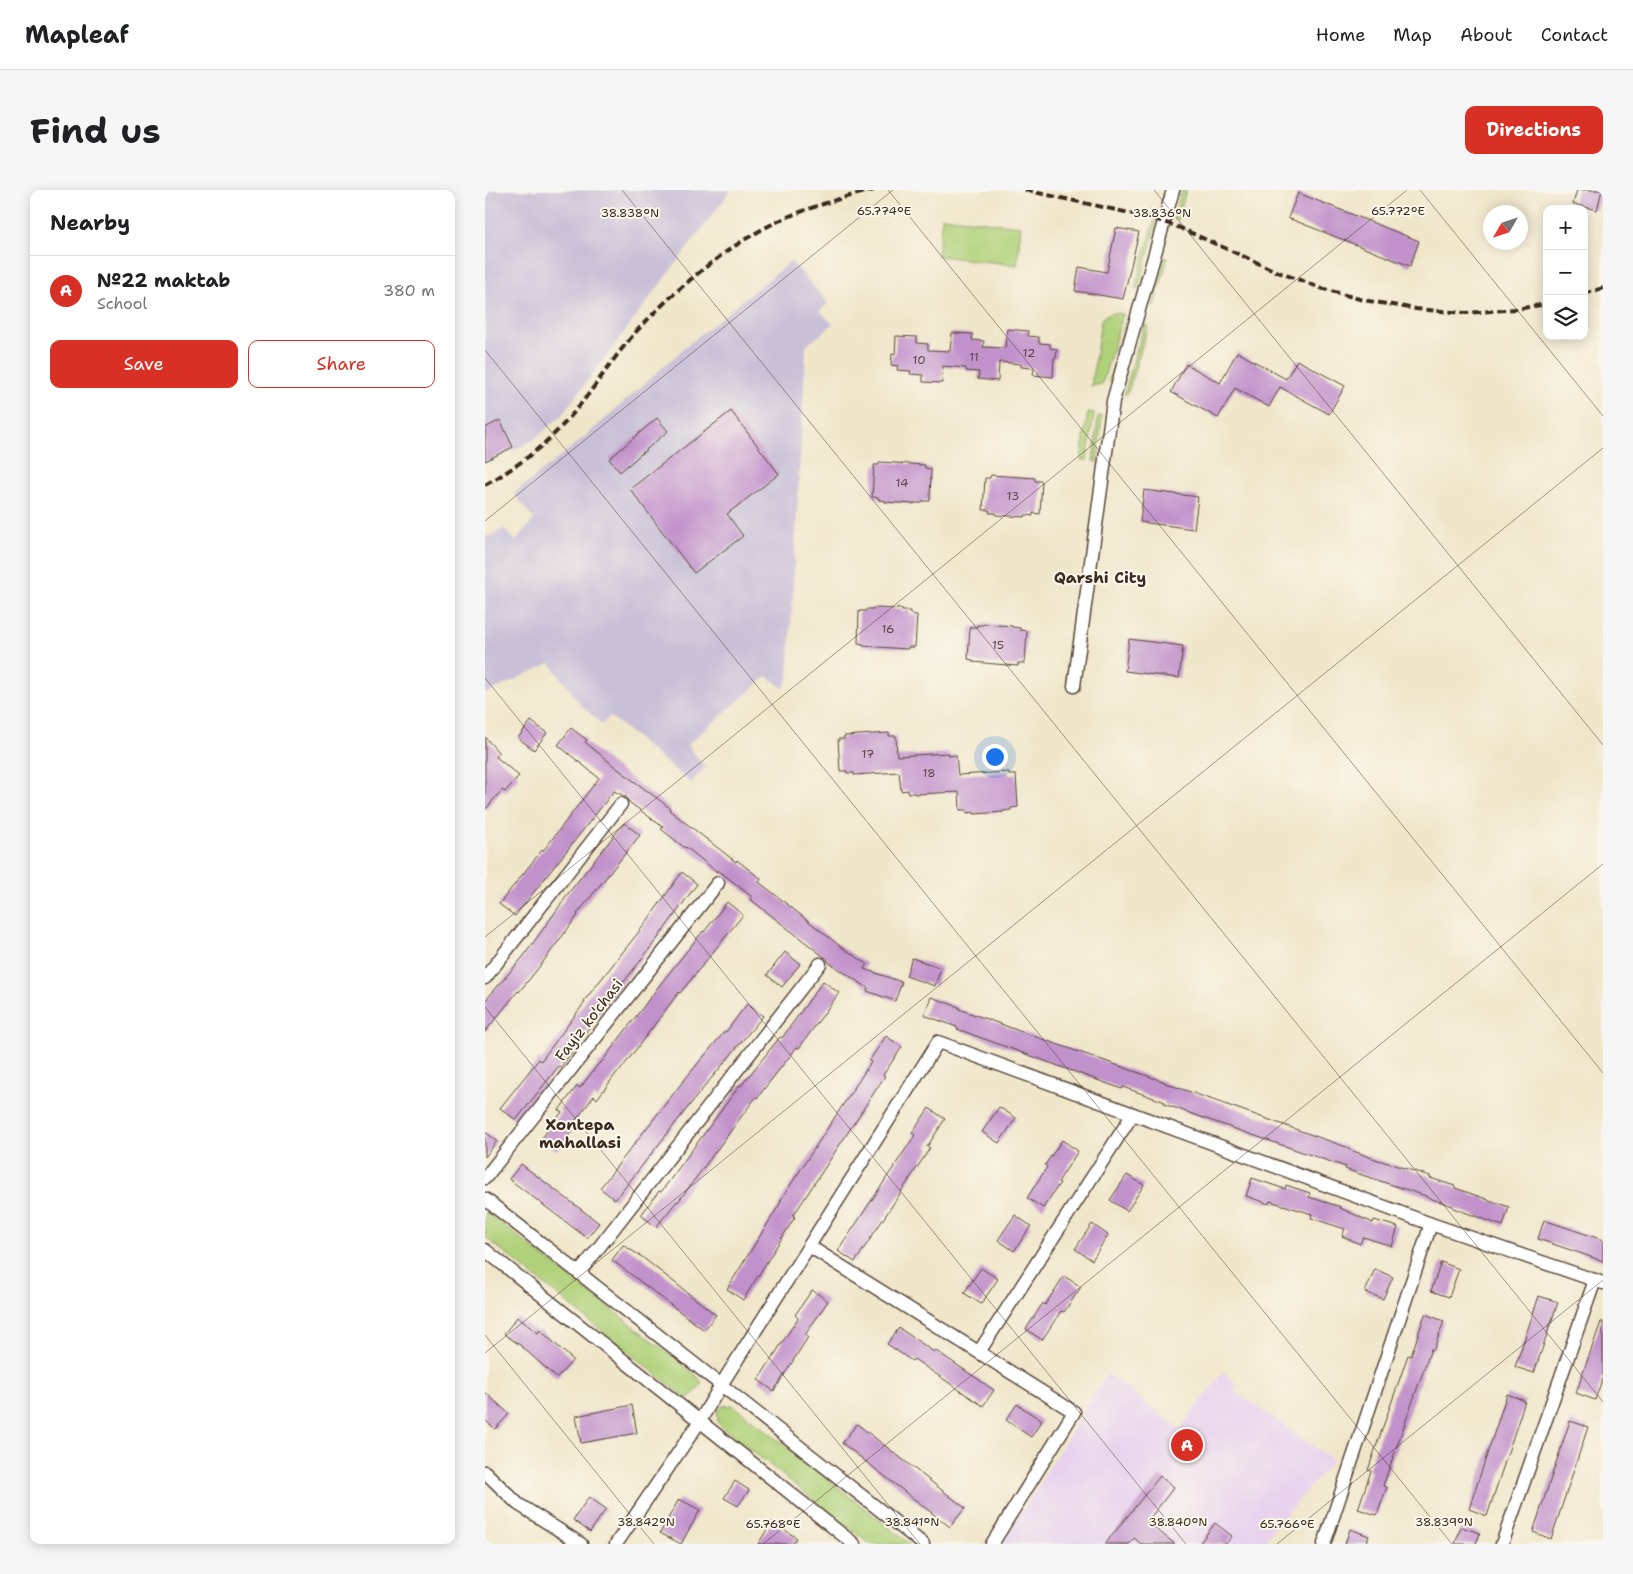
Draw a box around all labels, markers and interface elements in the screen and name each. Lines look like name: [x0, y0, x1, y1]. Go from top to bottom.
text: Mapleaf: [25, 19, 129, 51]
text: Home: [1316, 23, 1365, 47]
text: Map: [1393, 23, 1432, 47]
text: About: [1460, 23, 1513, 47]
text: Contact: [1541, 23, 1608, 47]
button: Directions: [1465, 106, 1603, 154]
text: Find us: [30, 107, 161, 154]
text: 65.774°E: [857, 203, 911, 219]
text: 65.772°E: [1371, 203, 1425, 219]
text: 38.838°N: [601, 205, 659, 221]
text: 38.836°N: [1133, 205, 1191, 221]
north arrow: [1483, 205, 1528, 250]
map controls: [1543, 205, 1588, 340]
button: +: [1543, 205, 1588, 250]
text: Nearby: [50, 209, 130, 237]
button: −: [1543, 250, 1588, 295]
text: №22 maktab: [97, 268, 230, 293]
text: A: [60, 280, 72, 301]
text: 380 m: [383, 280, 435, 301]
text: School: [97, 293, 147, 314]
button: layers: [1543, 295, 1588, 340]
button: Save: [50, 340, 238, 388]
button: Share: [248, 340, 435, 388]
house number: 12: [1023, 345, 1035, 361]
house number: 11: [969, 349, 979, 365]
house number: 10: [912, 352, 926, 368]
house number: 14: [896, 475, 908, 491]
house number: 13: [1007, 488, 1019, 504]
district label: Qarshi City: [1054, 567, 1146, 588]
house number: 16: [881, 621, 895, 637]
house number: 15: [992, 637, 1004, 653]
your location: [982, 744, 1008, 770]
house number: 17: [862, 746, 874, 762]
house number: 18: [922, 765, 936, 781]
street label: Fayiz ko'chasi: [551, 975, 627, 1065]
district label: Xontepa mahallasi: [539, 1114, 621, 1153]
pin: A: [1171, 1426, 1203, 1464]
text: 38.842°N: [617, 1514, 675, 1530]
text: 38.841°N: [885, 1514, 939, 1530]
text: 38.840°N: [1149, 1514, 1207, 1530]
text: 38.839°N: [1415, 1514, 1473, 1530]
text: 65.768°E: [746, 1516, 800, 1532]
text: 65.766°E: [1259, 1516, 1315, 1532]

